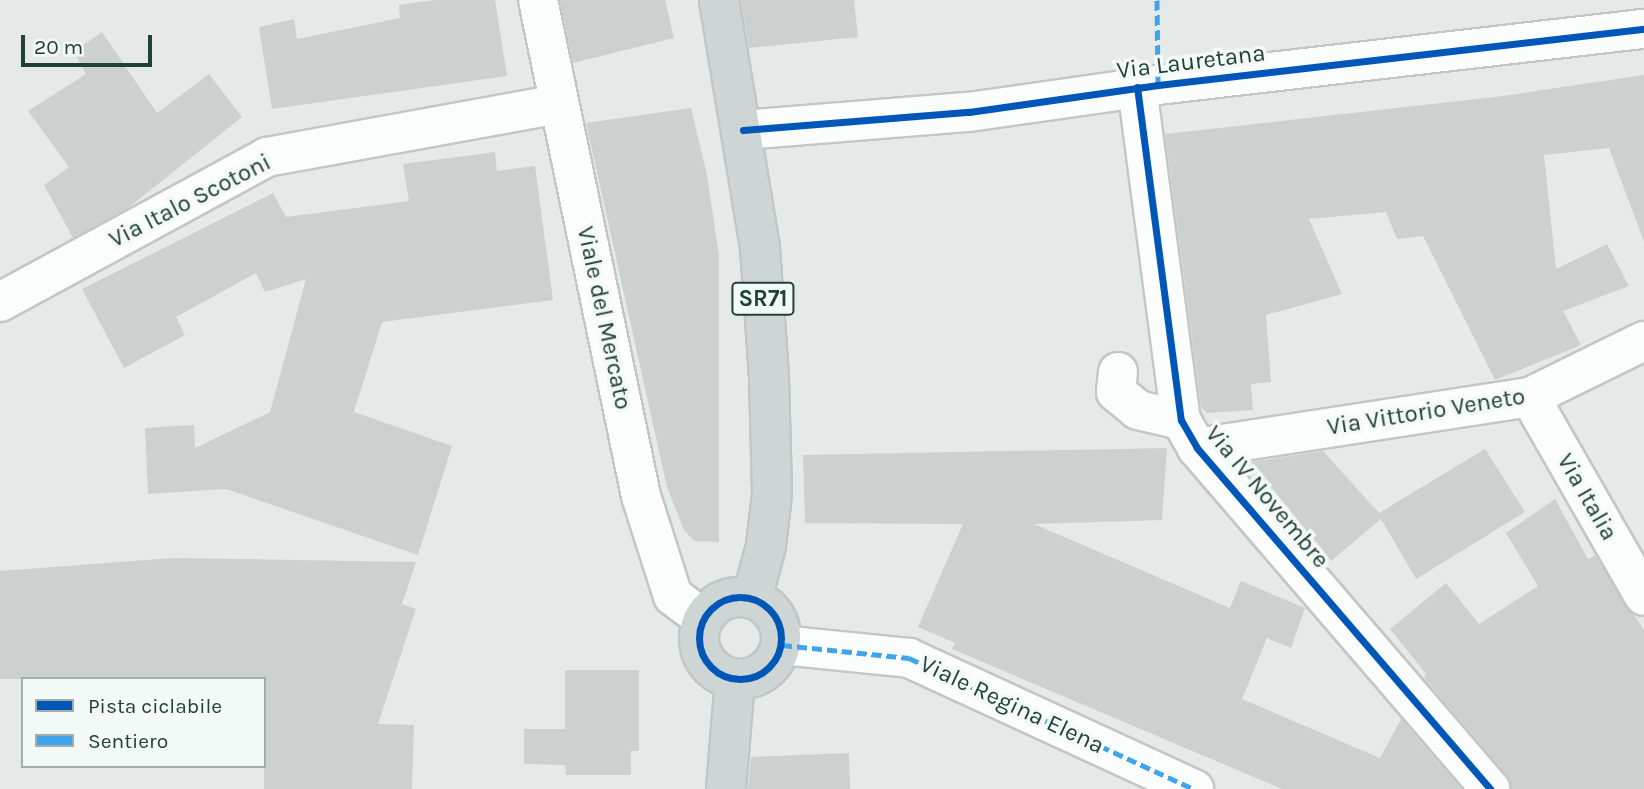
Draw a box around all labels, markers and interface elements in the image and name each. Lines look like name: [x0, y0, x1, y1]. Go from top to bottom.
scale bar: [24, 21, 156, 65]
text: 20 m: [34, 35, 83, 59]
street label: Via Lauretana: [1115, 39, 1267, 85]
street label: Via Italo Scotoni: [104, 148, 276, 254]
street label: Viale del Mercato: [571, 224, 637, 412]
road number: SR71: [730, 280, 796, 318]
street label: Via Vittorio Veneto: [1325, 382, 1527, 442]
street label: Via IV Novembre: [1199, 420, 1335, 574]
street label: Via Italia: [1551, 448, 1623, 546]
street label: Viale Regina Elena: [915, 650, 1109, 760]
legend: [21, 677, 266, 768]
text: Pista ciclabile: [88, 694, 222, 718]
text: Sentiero: [88, 729, 168, 753]

